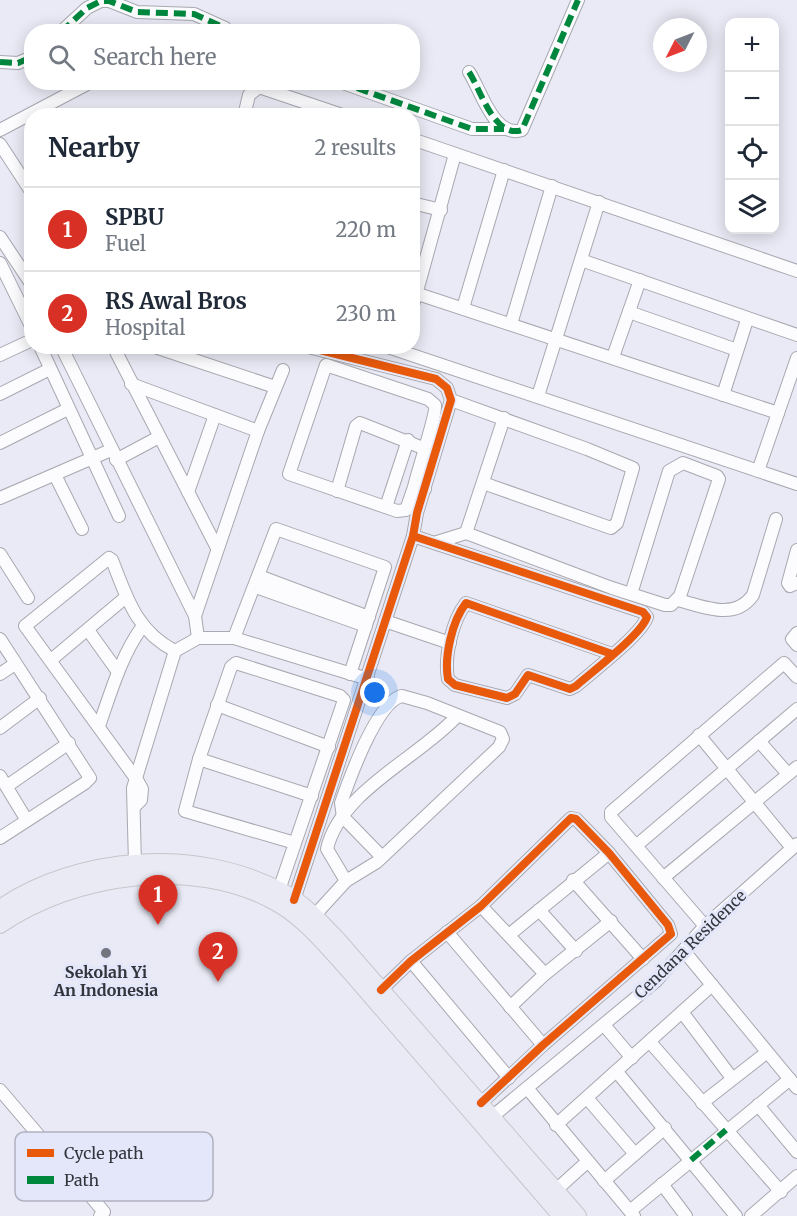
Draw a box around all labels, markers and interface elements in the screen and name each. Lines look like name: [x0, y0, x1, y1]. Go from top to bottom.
north arrow: [653, 18, 707, 72]
map controls: [725, 18, 779, 234]
button: +: [725, 18, 779, 72]
search box: [24, 24, 420, 90]
icon: search: [45, 41, 78, 74]
text: Search here: [93, 43, 216, 71]
button: −: [725, 72, 779, 126]
button: locate: [725, 126, 779, 180]
text: Nearby: [48, 131, 140, 164]
text: 2 results: [314, 135, 396, 160]
button: layers: [725, 180, 779, 234]
text: SPBU: [105, 203, 164, 231]
text: 1: [63, 217, 72, 242]
text: 220 m: [336, 217, 396, 242]
text: Fuel: [105, 231, 146, 256]
text: RS Awal Bros: [105, 287, 247, 315]
text: 2: [62, 301, 73, 326]
text: 230 m: [336, 301, 396, 326]
text: Hospital: [105, 315, 185, 340]
your location: [360, 678, 389, 707]
pin: 1: [138, 876, 178, 925]
street label: Cendana Residence: [630, 885, 750, 1003]
pin: 2: [198, 932, 238, 982]
marker: Sekolah Yi An Indonesia: [99, 946, 113, 960]
place label: Sekolah Yi An Indonesia: [53, 962, 158, 1000]
legend: [15, 1132, 213, 1201]
text: Cycle path: [64, 1143, 144, 1163]
text: Path: [64, 1170, 100, 1190]

